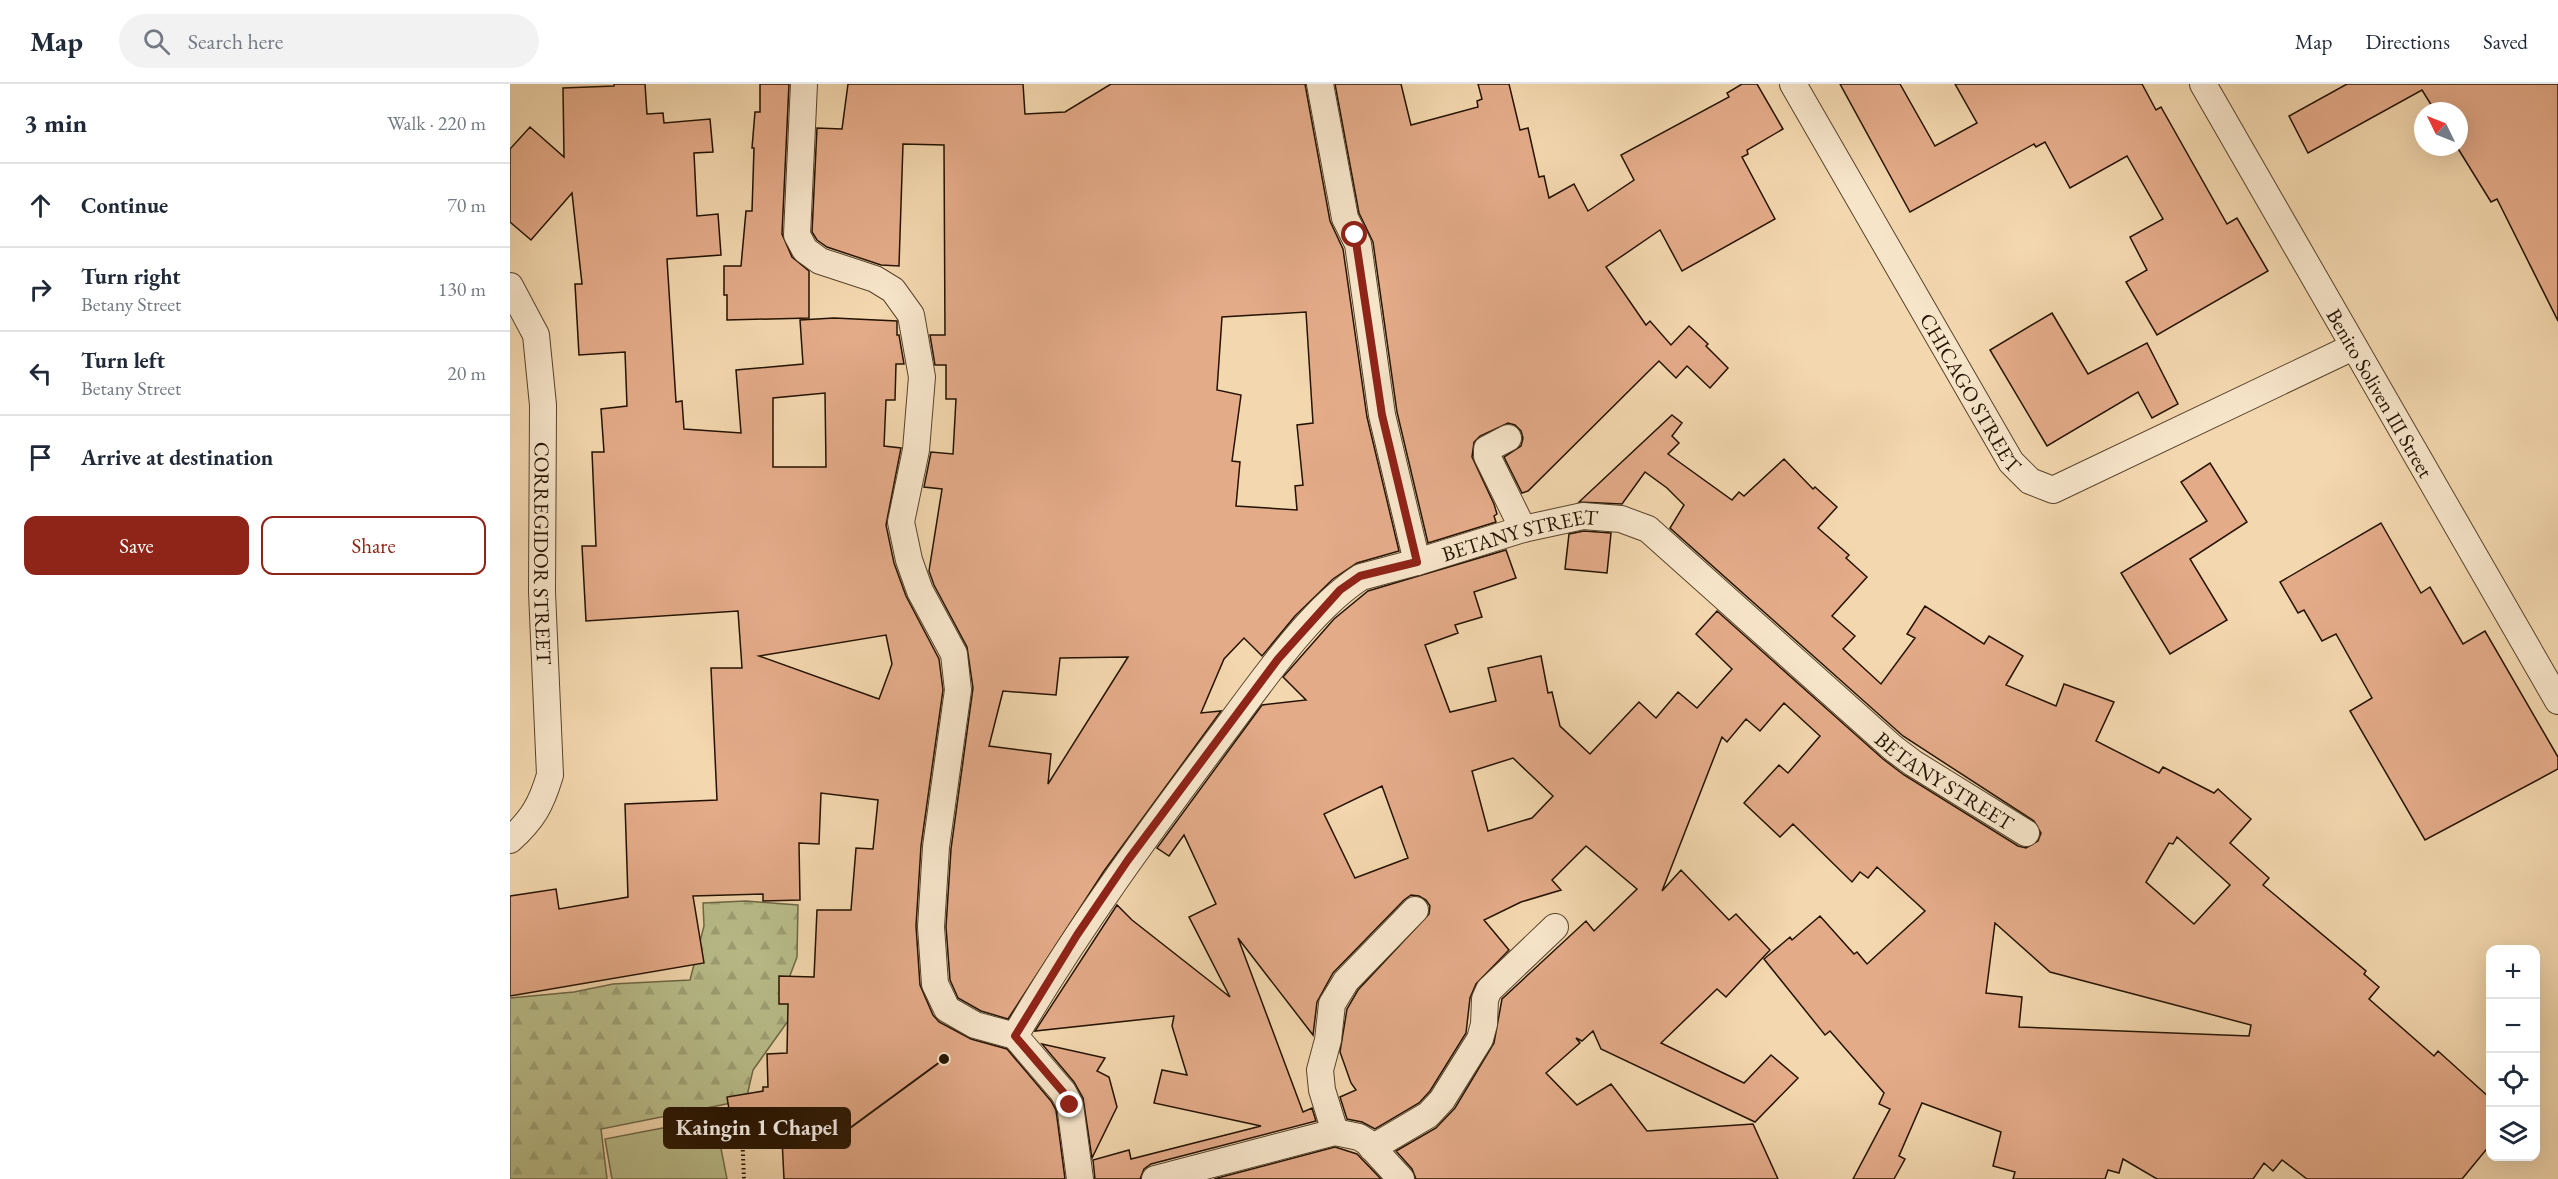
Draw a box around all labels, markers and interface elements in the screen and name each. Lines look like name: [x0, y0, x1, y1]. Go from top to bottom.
search box: [119, 14, 539, 68]
text: Map: [30, 23, 83, 59]
icon: search: [140, 25, 173, 58]
text: Search here: [188, 27, 283, 56]
text: Map: [2295, 28, 2332, 55]
text: Directions: [2365, 28, 2450, 55]
text: Saved: [2483, 28, 2528, 55]
north arrow: [2414, 102, 2468, 156]
text: 3 min: [24, 106, 87, 140]
text: Walk · 220 m: [387, 110, 486, 136]
icon: ahead: [24, 189, 57, 222]
text: Continue: [81, 191, 168, 220]
text: 70 m: [447, 192, 486, 218]
route start: [1341, 221, 1367, 247]
text: Turn right: [81, 262, 180, 291]
icon: right: [24, 273, 57, 306]
text: 130 m: [438, 276, 486, 302]
text: Betany Street: [81, 291, 181, 317]
street label: Benito Soliven Ⅲ Street: [2321, 303, 2440, 483]
street label: CHICAGO STREET: [1914, 308, 2028, 479]
text: Turn left: [81, 346, 165, 375]
icon: left: [24, 357, 57, 390]
text: 20 m: [447, 360, 486, 386]
text: Betany Street: [81, 375, 181, 401]
icon: arrive: [24, 441, 57, 474]
street label: CORREGIDOR STREET: [528, 442, 559, 666]
text: Arrive at destination: [81, 443, 273, 472]
street label: BETANY STREET: [1438, 503, 1600, 567]
button: Save: [24, 516, 249, 575]
button: Share: [261, 516, 486, 575]
street label: BETANY STREET: [1870, 725, 2020, 836]
map controls: [2486, 945, 2540, 1161]
button: +: [2486, 945, 2540, 999]
button: −: [2486, 999, 2540, 1053]
button: locate: [2486, 1053, 2540, 1107]
route end: [1056, 1091, 1082, 1117]
button: layers: [2486, 1107, 2540, 1161]
callout: Kaingin 1 Chapel: [664, 1108, 850, 1148]
text: Kaingin 1 Chapel: [676, 1113, 838, 1142]

